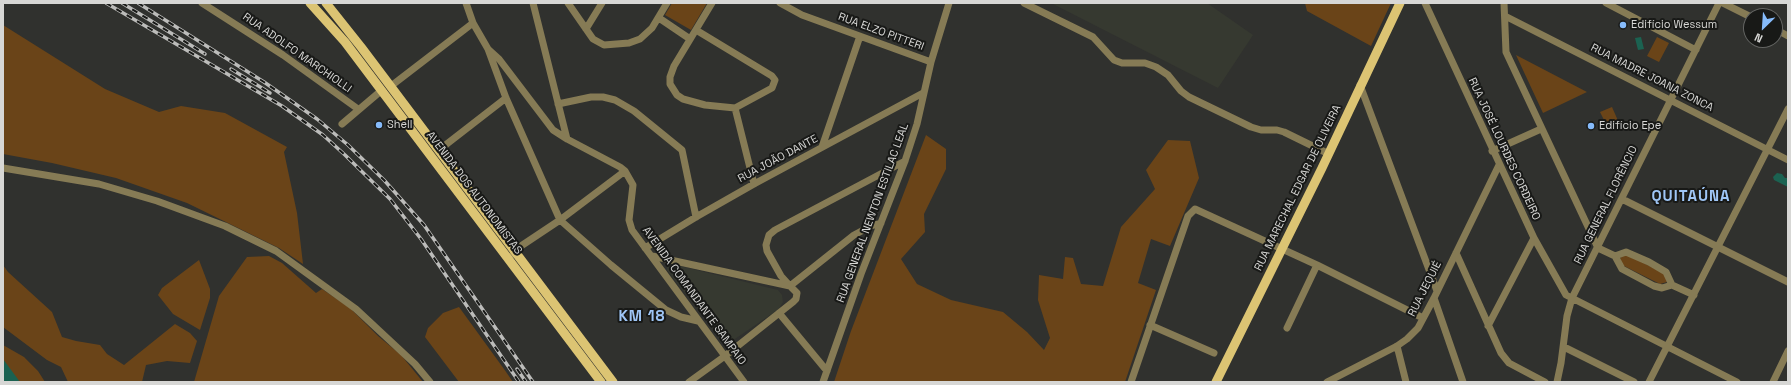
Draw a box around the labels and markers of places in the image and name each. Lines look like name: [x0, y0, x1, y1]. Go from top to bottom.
place label: Edifício Wessum: [1631, 18, 1717, 32]
marker: Edifício Wessum: [1618, 20, 1628, 30]
place label: Shell: [387, 118, 412, 132]
place label: Edifício Epe: [1599, 119, 1661, 133]
marker: Shell: [374, 120, 384, 130]
marker: Edifício Epe: [1586, 121, 1596, 131]

